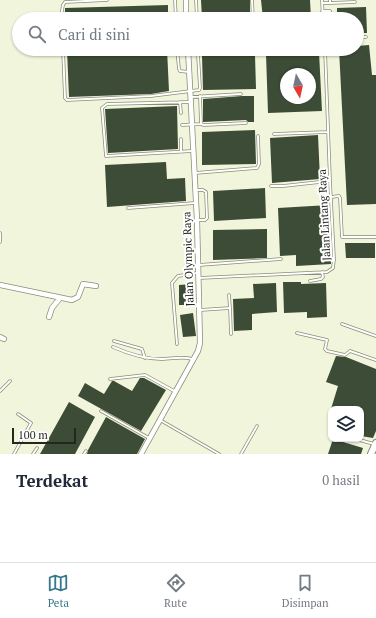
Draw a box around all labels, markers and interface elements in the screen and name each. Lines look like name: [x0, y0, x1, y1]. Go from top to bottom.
search box: [12, 12, 364, 56]
icon: search: [26, 23, 48, 45]
text: Cari di sini: [58, 24, 130, 44]
north arrow: [280, 68, 316, 104]
street label: Jalan Lintang Raya: [315, 168, 333, 261]
street label: Jalan Olympic Raya: [179, 211, 197, 307]
map controls: [328, 406, 364, 442]
button: layers: [328, 406, 364, 442]
scale bar: [12, 426, 76, 445]
text: 100 m: [18, 428, 48, 442]
text: Terdekat: [16, 469, 88, 492]
text: 0 hasil: [322, 471, 360, 489]
tab: Peta: [47, 572, 69, 610]
tab: Rute: [164, 572, 187, 610]
tab: Disimpan: [282, 572, 329, 610]

